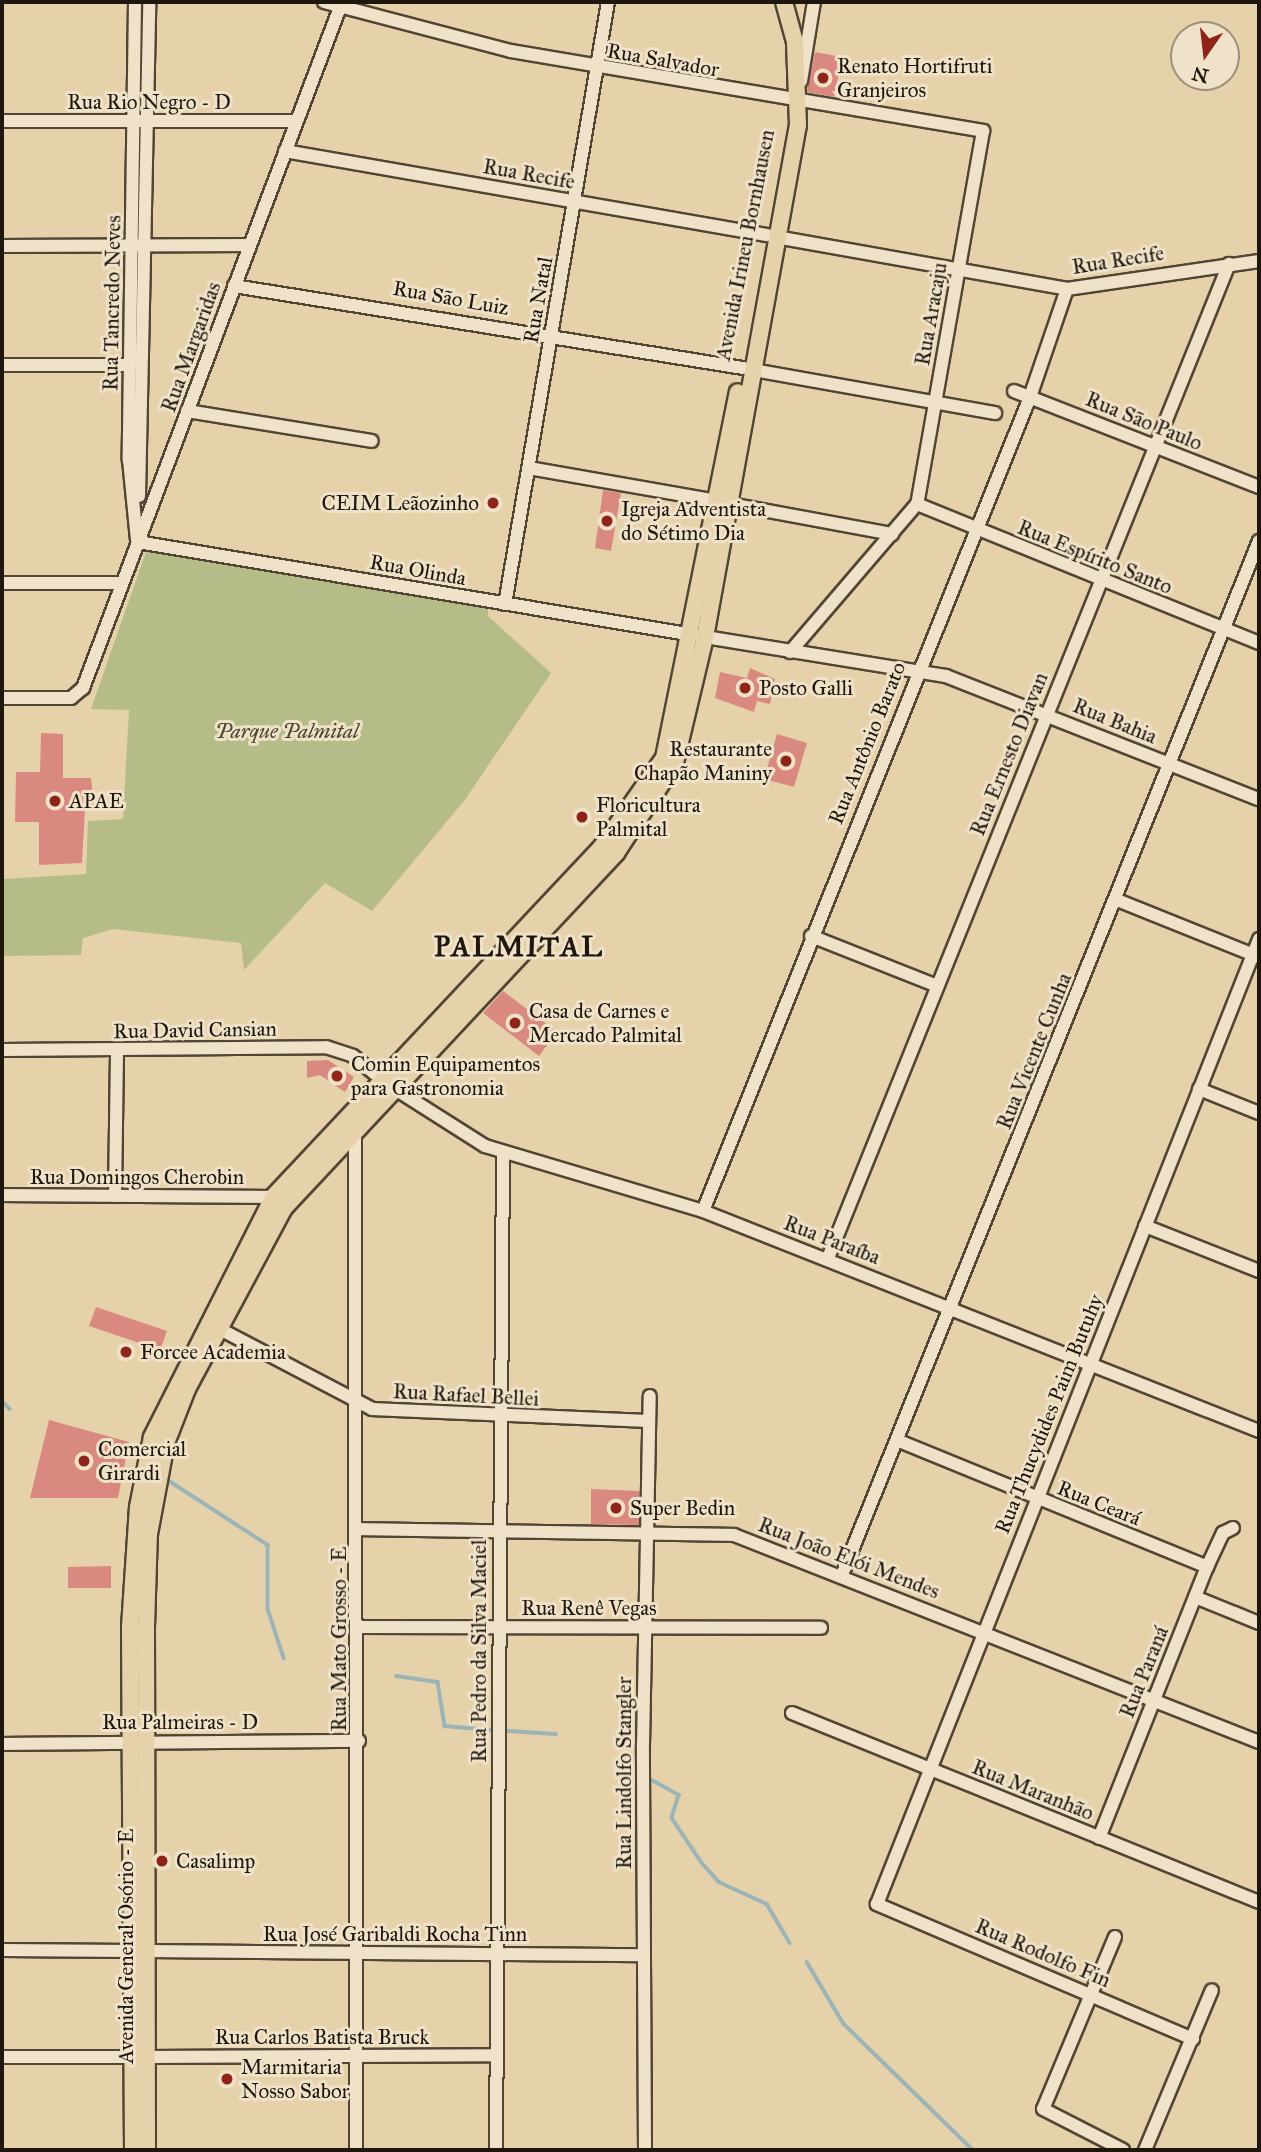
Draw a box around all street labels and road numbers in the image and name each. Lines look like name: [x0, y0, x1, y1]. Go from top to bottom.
street label: Rua Salvador: [605, 38, 721, 82]
street label: Rua Rio Negro - D: [67, 89, 231, 115]
street label: Avenida Irineu Bornhausen: [710, 127, 780, 363]
street label: Rua Recife: [481, 154, 577, 194]
street label: Rua Tancredo Neves: [98, 215, 126, 391]
street label: Rua Recife: [1070, 240, 1166, 280]
street label: Rua Natal: [518, 255, 558, 345]
street label: Rua Aracaju: [910, 261, 952, 367]
street label: Rua São Luiz: [391, 275, 511, 321]
street label: Rua Margaridas: [156, 278, 226, 416]
street label: Rua São Paulo: [1082, 386, 1206, 456]
street label: Rua Espírito Santo: [1014, 514, 1176, 600]
street label: Rua Olinda: [368, 549, 468, 591]
street label: Rua Antônio Barato: [823, 658, 911, 828]
street label: Rua Ernesto Diavan: [965, 669, 1053, 839]
street label: Rua Bahia: [1069, 693, 1161, 749]
street label: Rua Vicente Cunha: [991, 969, 1077, 1133]
street label: Rua David Cansian: [113, 1016, 277, 1044]
street label: Rua Domingos Cherobin: [30, 1164, 244, 1190]
street label: Rua Paraíba: [780, 1210, 884, 1270]
street label: Rua Thucydides Paim Butuhy: [989, 1291, 1109, 1537]
street label: Rua Rafael Bellei: [392, 1379, 540, 1411]
street label: Rua Ceará: [1054, 1475, 1144, 1531]
street label: Rua João Elói Mendes: [755, 1512, 943, 1604]
street label: Rua Pedro da Silva Maciel: [466, 1539, 492, 1763]
street label: Rua Mato Grosso - E: [326, 1546, 352, 1732]
street label: Rua Renê Vegas: [521, 1595, 657, 1621]
street label: Rua Paraná: [1114, 1622, 1174, 1722]
street label: Rua Lindolfo Stangler: [611, 1677, 637, 1869]
street label: Rua Palmeiras - D: [102, 1709, 258, 1735]
street label: Rua Maranhão: [968, 1754, 1098, 1826]
street label: Avenida General Osório - E: [113, 1828, 139, 2064]
street label: Rua Rodolfo Fin: [972, 1913, 1114, 1993]
street label: Rua José Garibaldi Rocha Tinn: [263, 1921, 527, 1947]
street label: Rua Carlos Batista Bruck: [215, 2024, 429, 2050]

